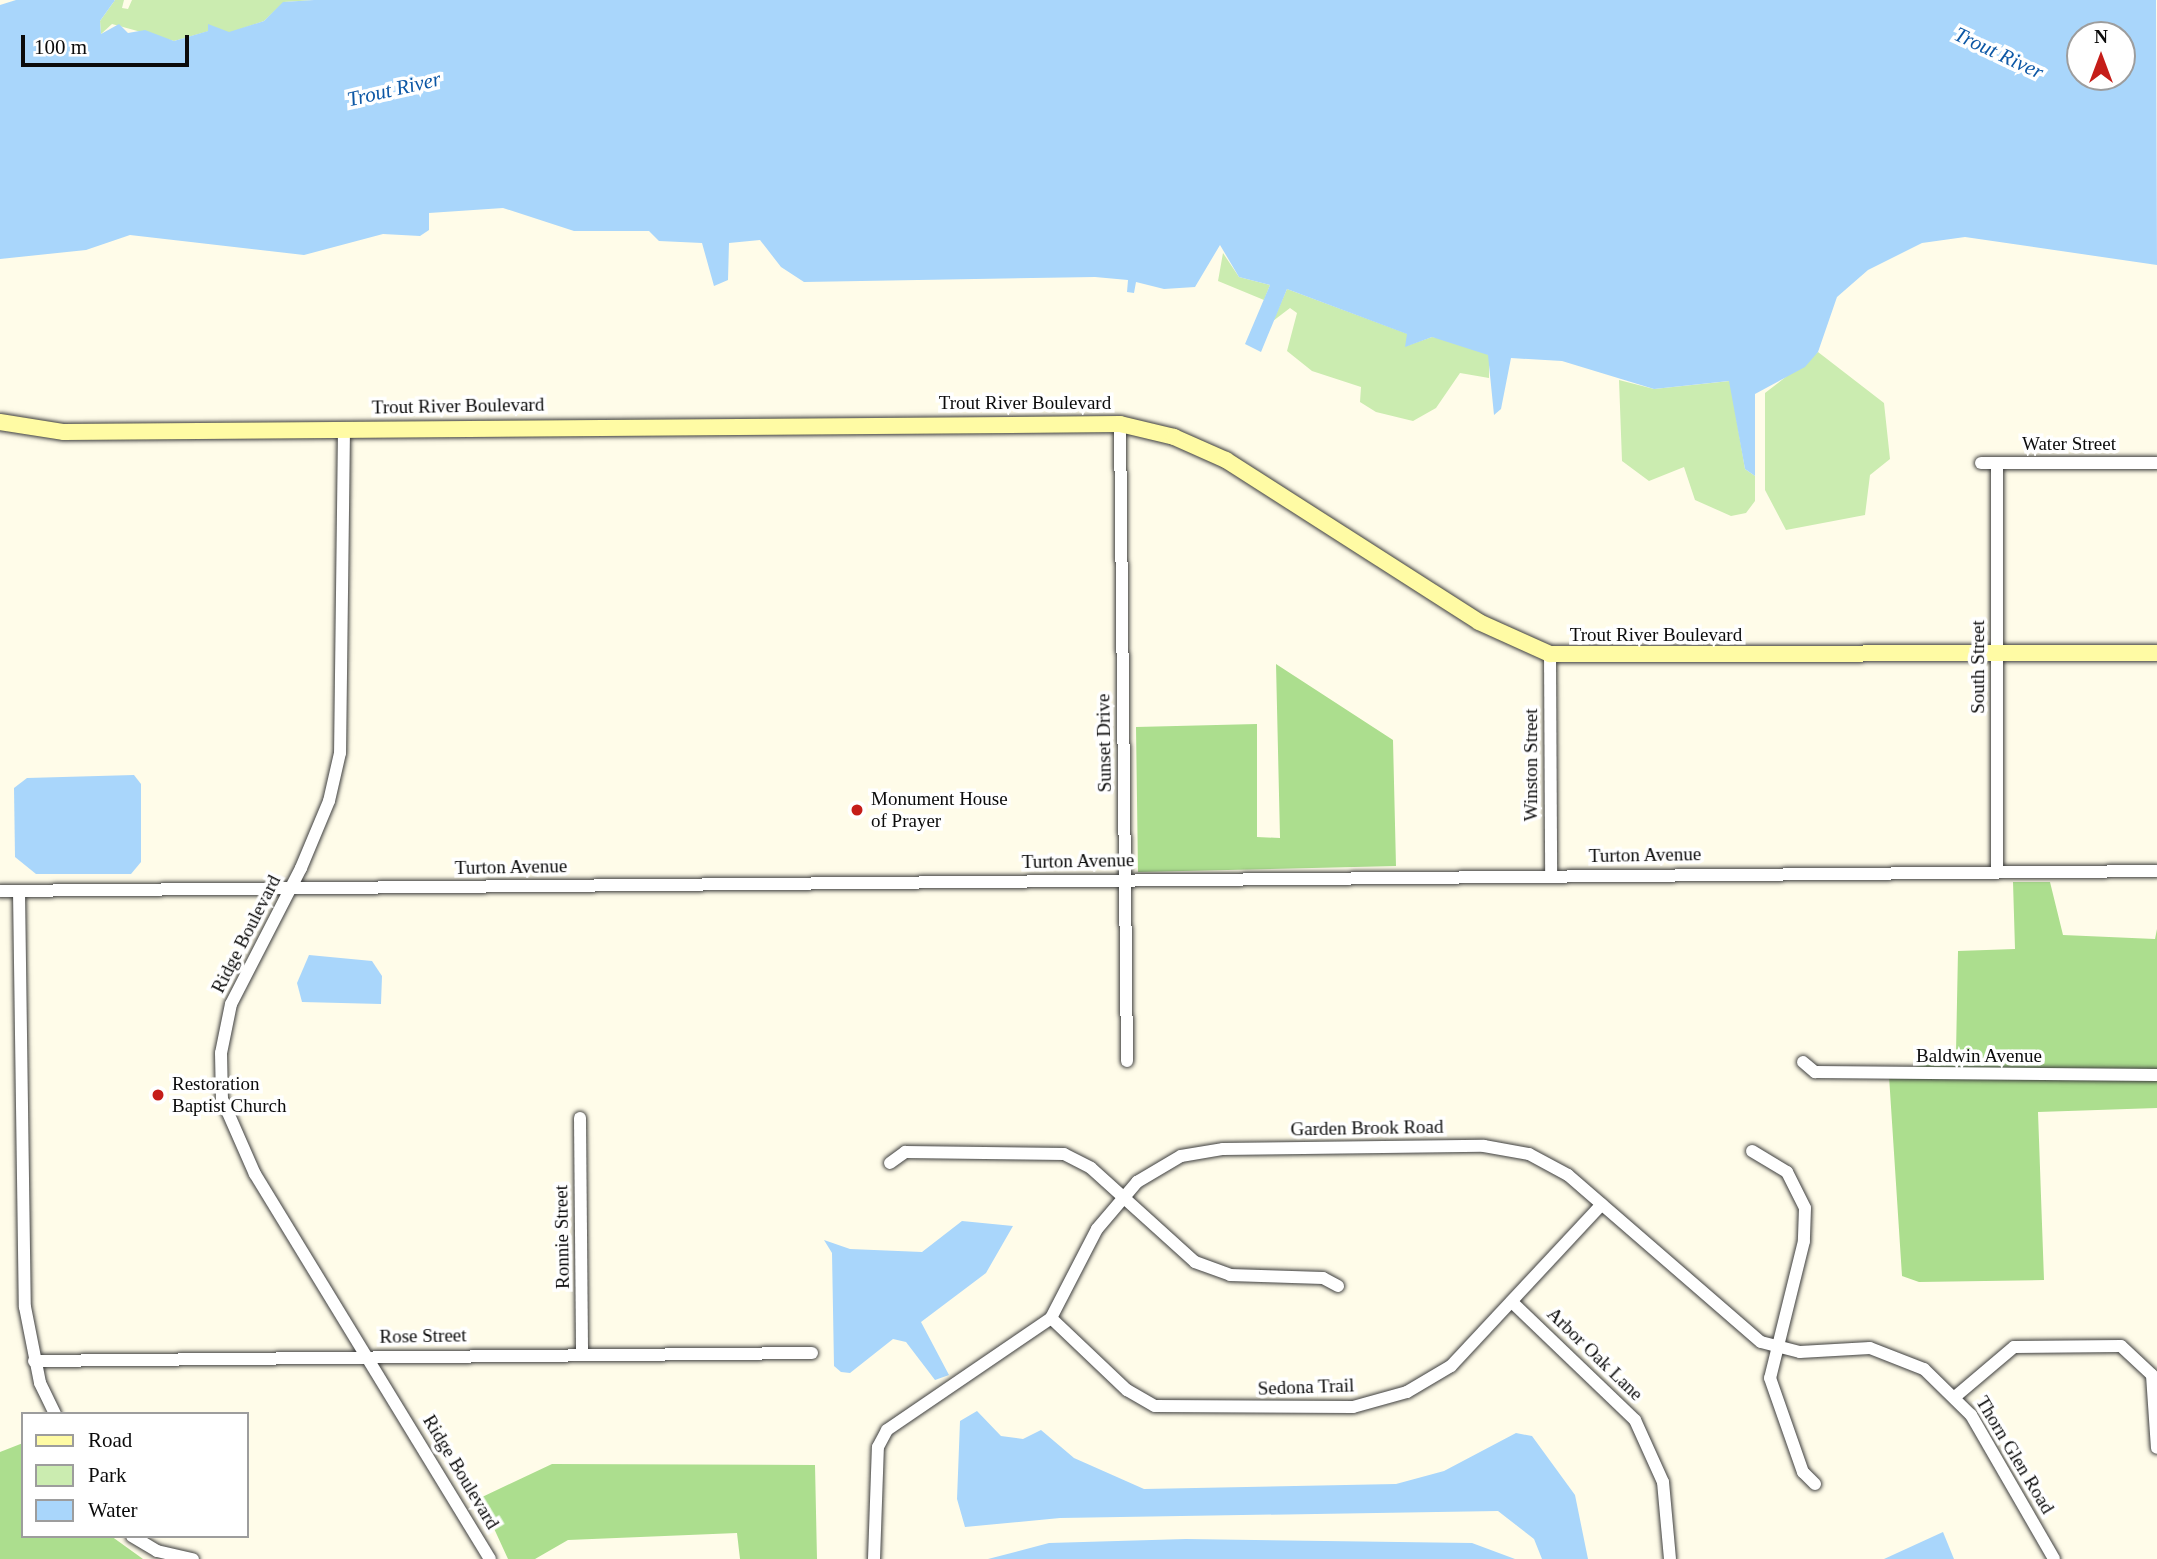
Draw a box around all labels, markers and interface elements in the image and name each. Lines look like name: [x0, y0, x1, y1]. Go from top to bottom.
scale bar: [24, 21, 192, 65]
water label: Trout River: [1950, 21, 2048, 85]
north arrow: [2066, 21, 2136, 91]
text: N: [2094, 26, 2108, 47]
text: 100 m: [34, 35, 87, 59]
water label: Trout River: [345, 66, 443, 112]
street label: Trout River Boulevard: [939, 392, 1111, 414]
street label: Trout River Boulevard: [372, 393, 544, 419]
street label: Water Street: [2022, 433, 2116, 455]
street label: South Street: [1967, 620, 1989, 714]
street label: Trout River Boulevard: [1570, 624, 1742, 646]
street label: Sunset Drive: [1092, 693, 1116, 793]
street label: Winston Street: [1520, 709, 1542, 821]
place label: Monument House of Prayer: [871, 788, 1008, 832]
marker: Monument House of Prayer: [849, 802, 865, 818]
street label: Turton Avenue: [1588, 843, 1702, 867]
street label: Turton Avenue: [1021, 849, 1135, 873]
street label: Turton Avenue: [454, 855, 568, 879]
street label: Ridge Boulevard: [206, 871, 286, 997]
street label: Baldwin Avenue: [1916, 1045, 2042, 1067]
place label: Restoration Baptist Church: [172, 1073, 287, 1117]
marker: Restoration Baptist Church: [150, 1087, 166, 1103]
street label: Garden Brook Road: [1290, 1115, 1444, 1141]
street label: Ronnie Street: [550, 1185, 574, 1289]
street label: Arbor Oak Lane: [1542, 1303, 1648, 1405]
street label: Rose Street: [379, 1324, 467, 1348]
street label: Sedona Trail: [1257, 1374, 1355, 1400]
street label: Thorn Glen Road: [1971, 1392, 2059, 1518]
street label: Ridge Boulevard: [418, 1411, 504, 1533]
legend: [21, 1412, 248, 1538]
text: Road: [88, 1428, 132, 1452]
text: Park: [88, 1463, 127, 1487]
text: Water: [88, 1498, 138, 1522]

